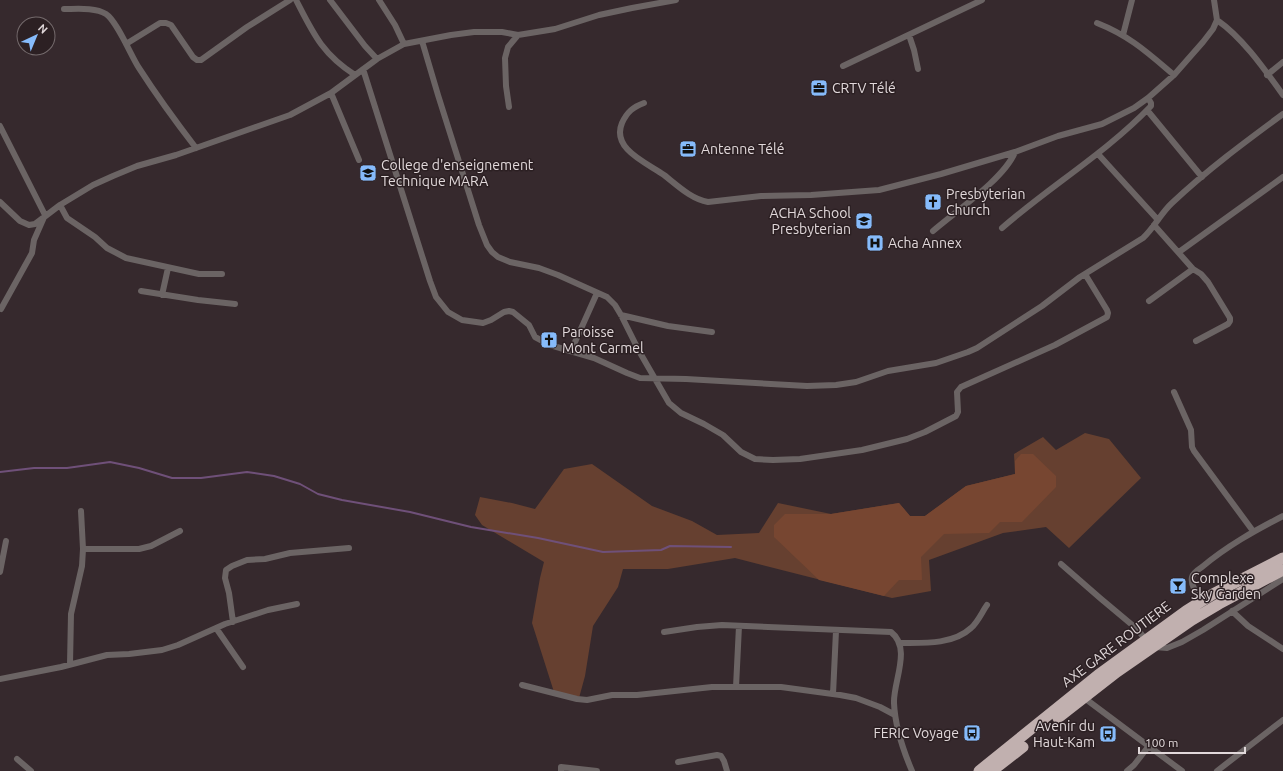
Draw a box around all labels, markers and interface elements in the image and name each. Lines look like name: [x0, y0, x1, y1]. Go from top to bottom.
north arrow: [16, 16, 56, 56]
text: N: [36, 22, 50, 36]
office icon: CRTV Télé: [809, 78, 829, 98]
place label: CRTV Télé: [832, 80, 896, 96]
office icon: Antenne Télé: [678, 139, 698, 159]
place label: Antenne Télé: [701, 141, 784, 157]
place label: College d'enseignement Technique MARA: [381, 157, 534, 189]
school or university icon: College d'enseignement Technique MARA: [358, 163, 378, 183]
place label: Presbyterian Church: [946, 186, 1025, 218]
church icon: Presbyterian Church: [923, 192, 943, 212]
place label: ACHA School Presbyterian: [770, 205, 851, 237]
school or university icon: ACHA School Presbyterian: [854, 211, 874, 231]
hospital icon: Acha Annex: [865, 233, 885, 253]
place label: Acha Annex: [888, 235, 962, 251]
place label: Paroisse Mont Carmel: [562, 324, 644, 356]
church icon: Paroisse Mont Carmel: [539, 330, 559, 350]
place label: Complexe Sky Garden: [1191, 570, 1261, 602]
bar icon: Complexe Sky Garden: [1168, 576, 1188, 596]
street label: AXE GARE ROUTIERE: [1058, 598, 1174, 690]
place label: Avenir du Haut-Kam: [1033, 718, 1095, 750]
bus stop icon: FERIC Voyage: [962, 723, 982, 743]
bus stop icon: Avenir du Haut-Kam: [1098, 724, 1118, 744]
place label: FERIC Voyage: [873, 725, 959, 741]
scale bar: [1139, 729, 1245, 755]
text: 100 m: [1145, 736, 1178, 749]

